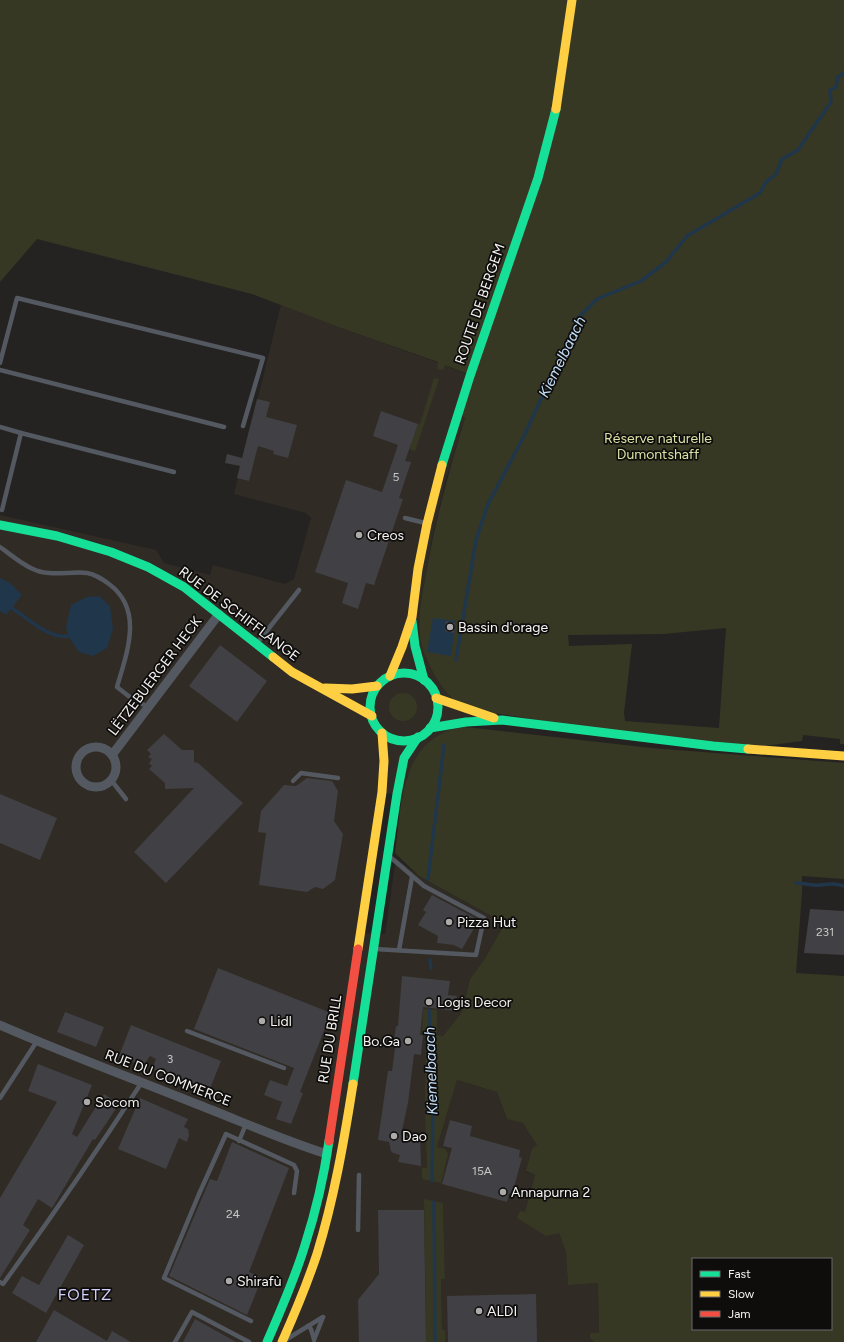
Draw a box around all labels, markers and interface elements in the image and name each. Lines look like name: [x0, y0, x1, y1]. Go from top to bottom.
street label: ROUTE DE BERGEM: [451, 241, 509, 367]
water label: Kiemelbaach: [535, 313, 589, 401]
park label: Réserve naturelle Dumontshaff: [604, 430, 712, 463]
house number: 5: [393, 470, 400, 484]
place label: Creos: [367, 527, 404, 544]
marker: Creos: [354, 530, 364, 540]
street label: RUE DE SCHIFFLANGE: [175, 563, 303, 665]
street label: LËTZEBUERGER HECK: [105, 613, 206, 739]
place label: Bassin d'orage: [458, 619, 548, 636]
marker: Bassin d'orage: [445, 622, 455, 632]
place label: Pizza Hut: [457, 914, 516, 931]
marker: Pizza Hut: [444, 917, 454, 927]
house number: 231: [816, 925, 834, 939]
street label: RUE DU BRILL: [315, 993, 345, 1084]
place label: Logis Decor: [437, 994, 512, 1011]
marker: Logis Decor: [424, 997, 434, 1007]
place label: Lidl: [270, 1013, 292, 1030]
marker: Lidl: [257, 1016, 267, 1026]
water label: Kiemelbaach: [420, 1027, 442, 1115]
place label: Bo.Ga: [363, 1033, 400, 1050]
marker: Bo.Ga: [403, 1036, 413, 1046]
street label: RUE DU COMMERCE: [103, 1046, 233, 1110]
house number: 3: [167, 1052, 173, 1066]
place label: Socom: [95, 1094, 139, 1111]
marker: Socom: [82, 1097, 92, 1107]
place label: Dao: [402, 1128, 427, 1145]
marker: Dao: [389, 1131, 399, 1141]
house number: 15A: [472, 1164, 492, 1178]
place label: Annapurna 2: [511, 1184, 590, 1201]
marker: Annapurna 2: [498, 1187, 508, 1197]
house number: 24: [226, 1207, 241, 1221]
legend: [692, 1258, 832, 1330]
text: Fast: [728, 1267, 751, 1281]
place label: Shirafù: [237, 1273, 282, 1290]
marker: Shirafù: [224, 1276, 234, 1286]
district label: FOETZ: [58, 1285, 112, 1304]
text: Slow: [728, 1287, 755, 1301]
place label: ALDI: [487, 1303, 517, 1320]
marker: ALDI: [474, 1306, 484, 1316]
text: Jam: [728, 1307, 751, 1321]

